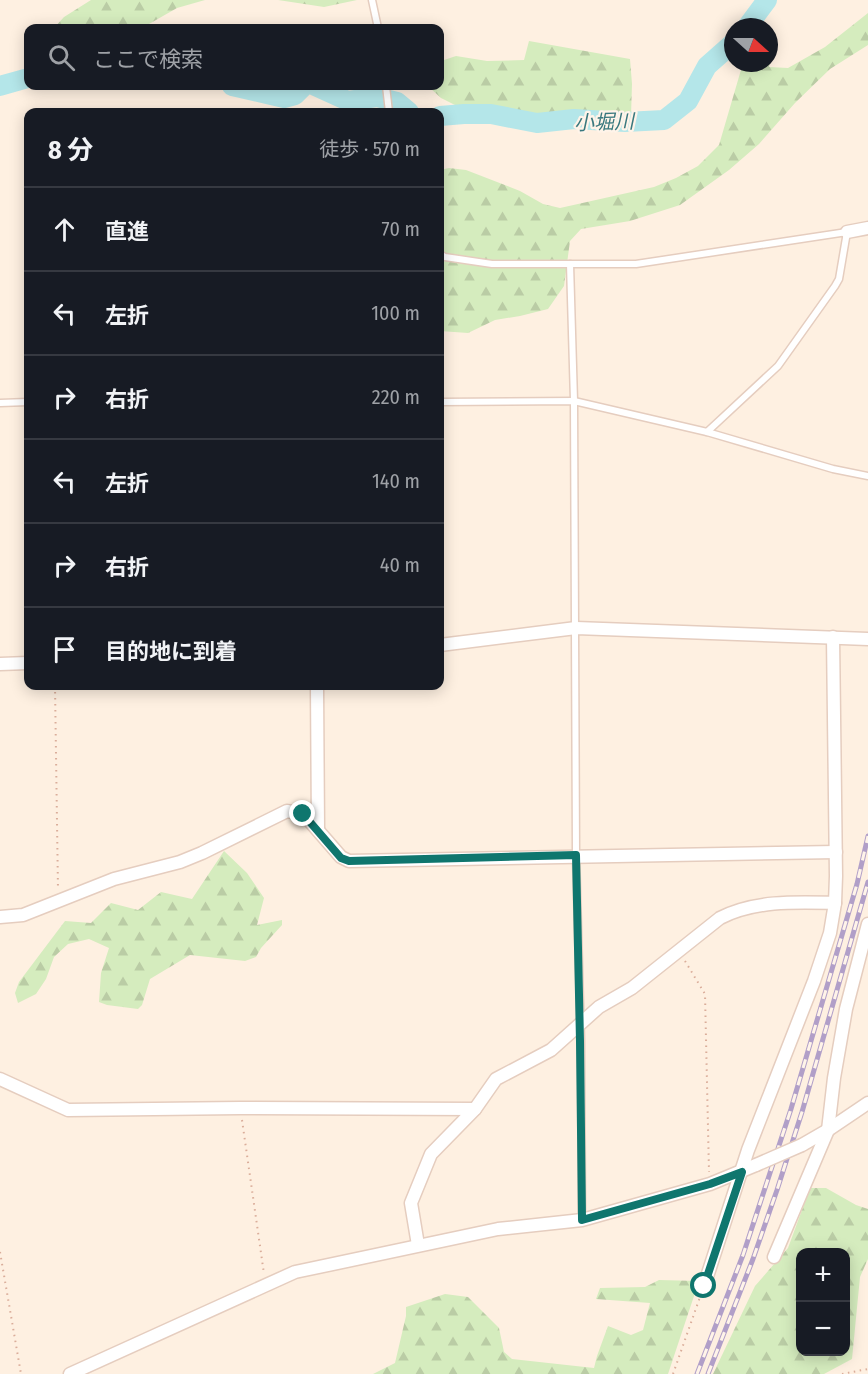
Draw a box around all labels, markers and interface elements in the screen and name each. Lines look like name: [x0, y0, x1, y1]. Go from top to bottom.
north arrow: [724, 18, 778, 72]
search box: [24, 24, 444, 90]
icon: search: [45, 41, 78, 74]
text: ここで検索: [93, 46, 203, 73]
water label: 小堀川: [574, 109, 636, 135]
text: 8 分: [48, 135, 93, 166]
text: 徒歩 · 570 m: [319, 137, 420, 161]
icon: ahead: [48, 213, 81, 246]
text: 70 m: [382, 217, 420, 241]
text: 直進: [105, 218, 149, 245]
icon: left: [48, 297, 81, 330]
text: 100 m: [371, 301, 420, 325]
text: 左折: [105, 302, 149, 329]
icon: right: [48, 381, 81, 414]
text: 220 m: [372, 385, 420, 409]
text: 右折: [105, 386, 149, 413]
icon: left: [48, 465, 81, 498]
text: 140 m: [372, 469, 420, 493]
text: 左折: [105, 470, 149, 497]
icon: right: [48, 549, 81, 582]
text: 40 m: [380, 553, 420, 577]
text: 右折: [105, 554, 149, 581]
icon: arrive: [48, 633, 81, 666]
text: 目的地に到着: [105, 638, 237, 665]
route end: [289, 800, 315, 826]
map controls: [796, 1248, 850, 1356]
button: +: [796, 1248, 850, 1302]
route start: [690, 1272, 716, 1298]
button: −: [796, 1302, 850, 1356]

